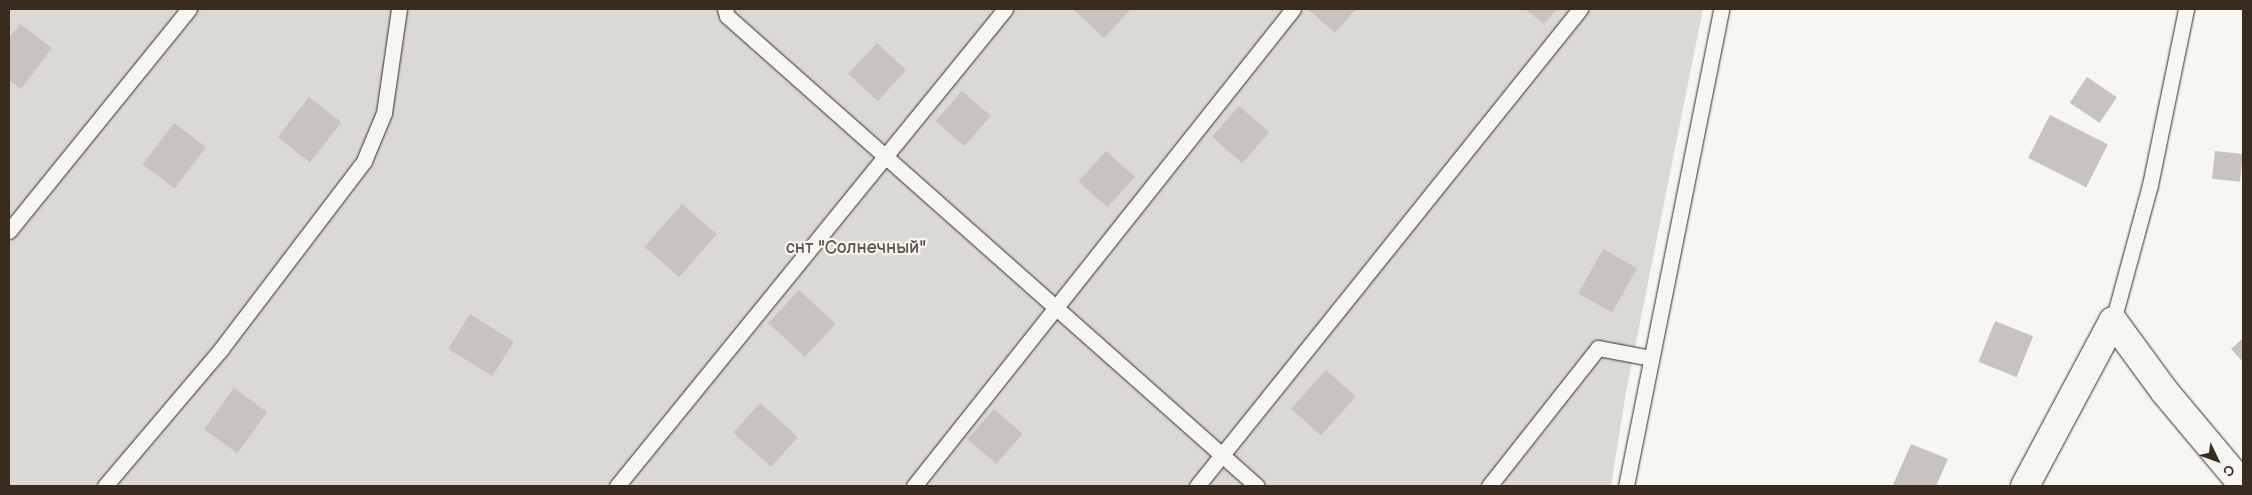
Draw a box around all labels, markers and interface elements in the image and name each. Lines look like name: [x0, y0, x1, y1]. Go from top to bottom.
park label: снт "Солнечный": [786, 237, 926, 259]
north arrow: [2192, 435, 2242, 485]
text: С: [2219, 461, 2238, 480]

